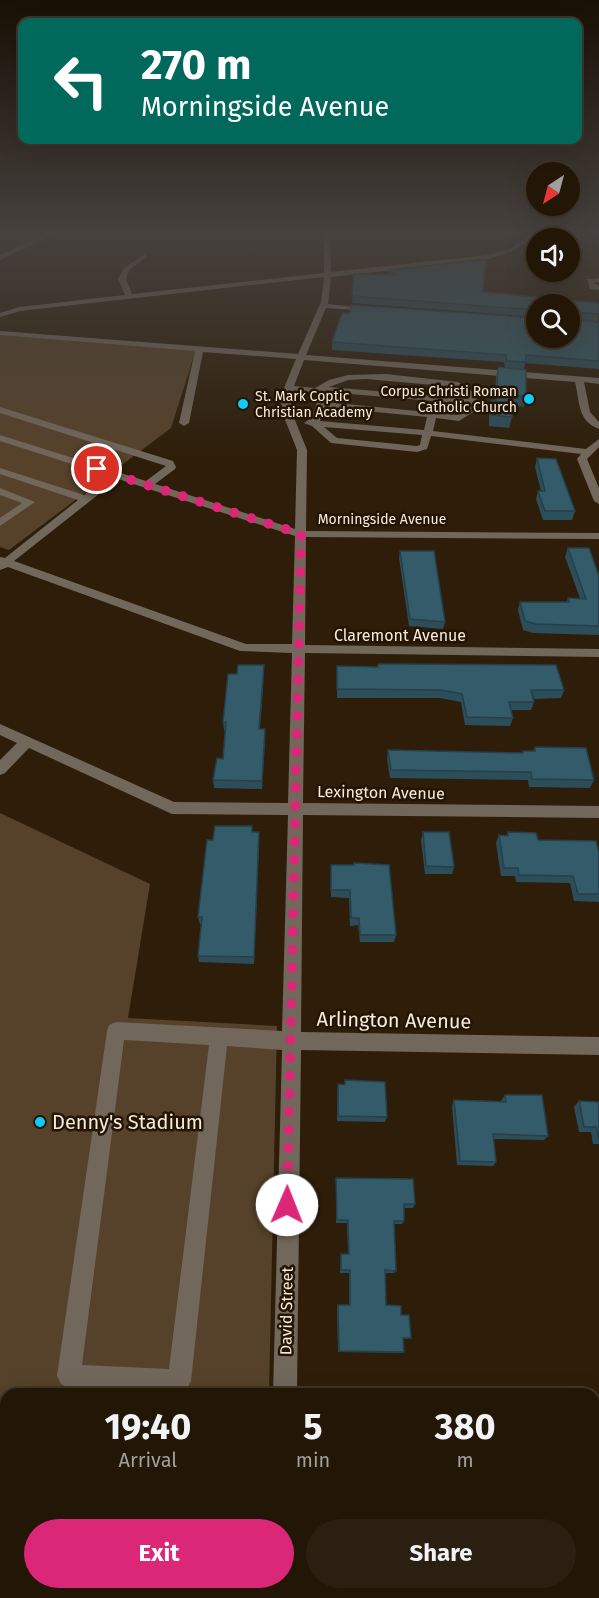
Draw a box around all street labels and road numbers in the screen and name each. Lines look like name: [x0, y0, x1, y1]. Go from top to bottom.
street label: Morningside Avenue: [318, 511, 446, 528]
street label: Claremont Avenue: [334, 626, 466, 645]
street label: Lexington Avenue: [317, 782, 445, 803]
street label: Arlington Avenue: [316, 1007, 472, 1033]
street label: David Street: [276, 1267, 297, 1355]

